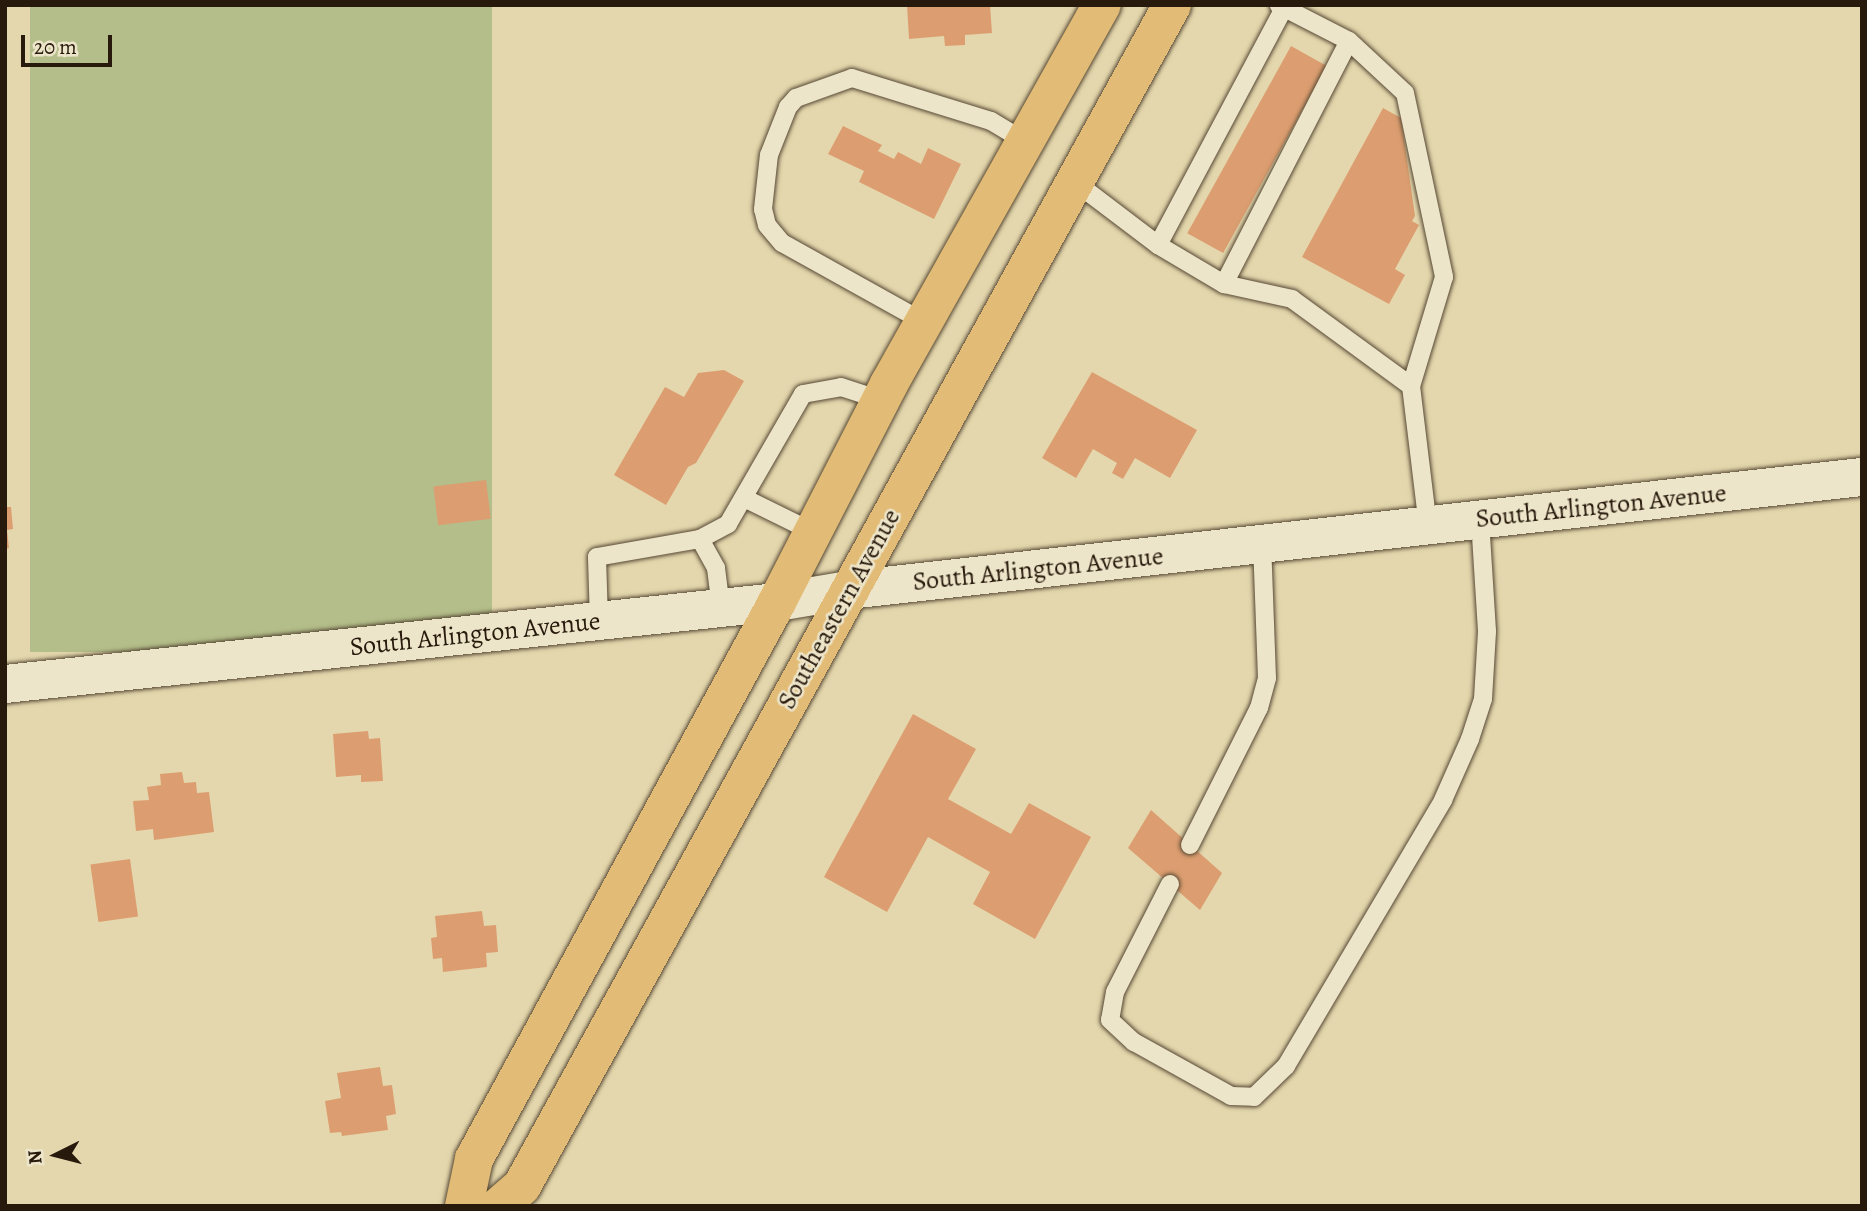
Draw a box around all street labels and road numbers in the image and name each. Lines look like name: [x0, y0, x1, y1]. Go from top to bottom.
street label: South Arlington Avenue: [1474, 477, 1728, 535]
street label: Southeastern Avenue: [771, 503, 907, 715]
street label: South Arlington Avenue: [911, 540, 1165, 598]
street label: South Arlington Avenue: [348, 605, 602, 663]

